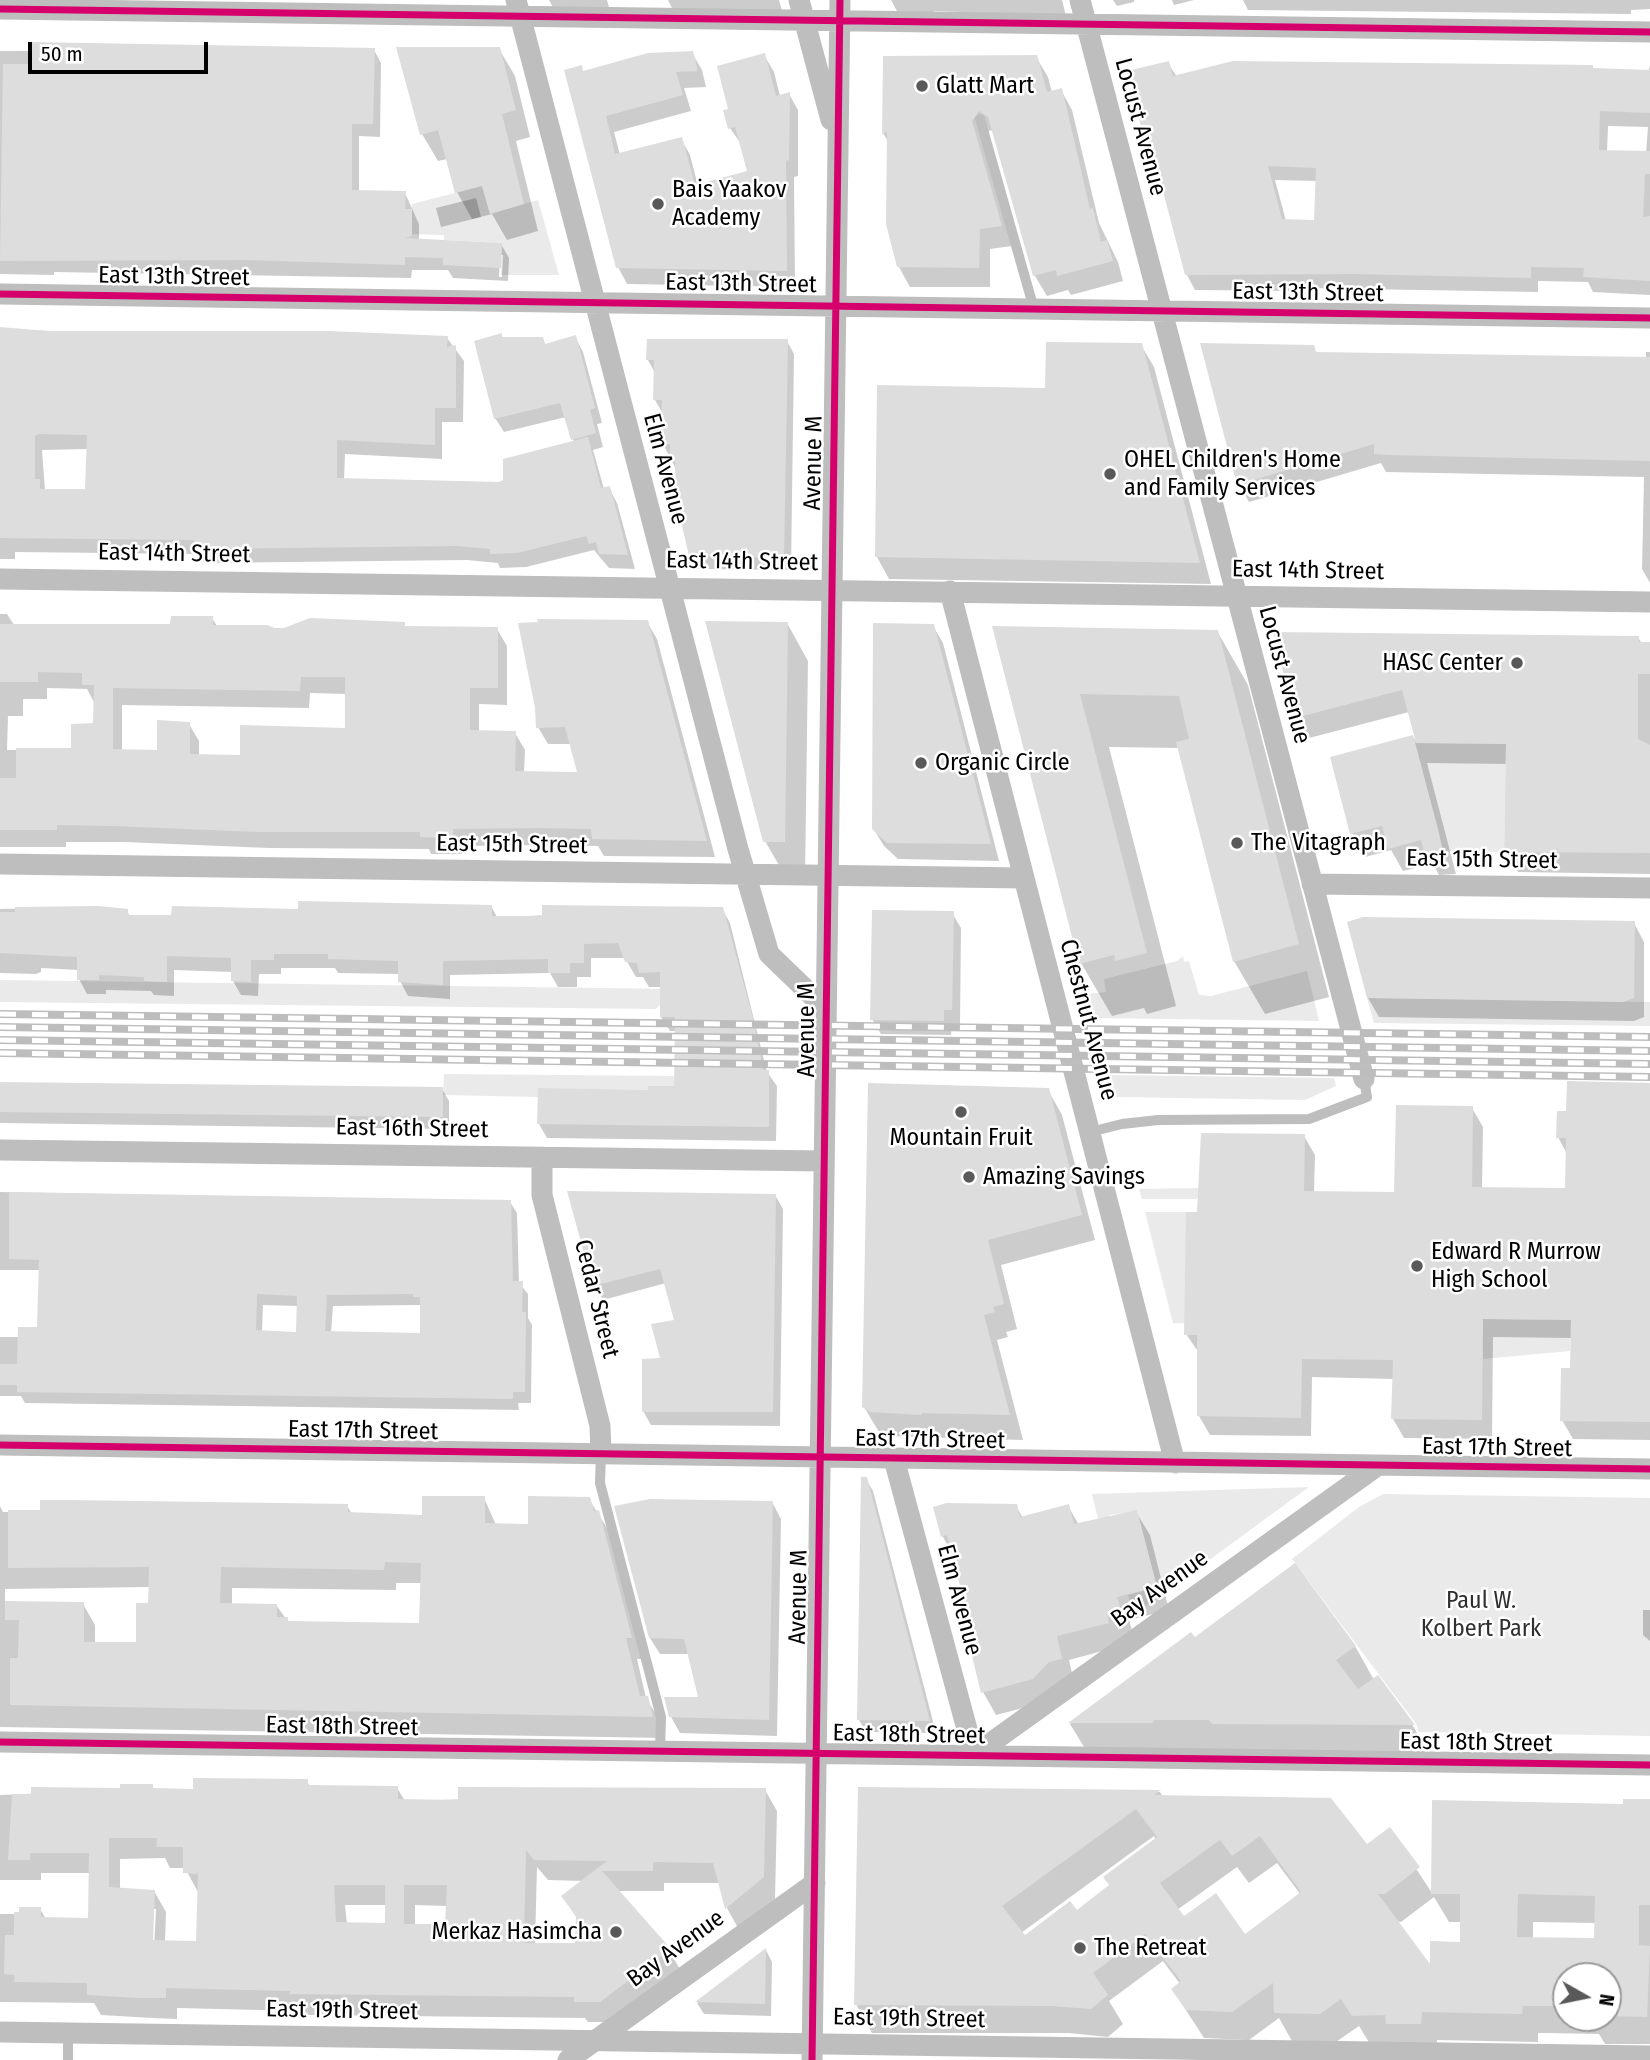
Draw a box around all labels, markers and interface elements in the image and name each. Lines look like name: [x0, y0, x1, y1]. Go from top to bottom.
scale bar: [32, 28, 212, 72]
text: 50 m: [41, 41, 83, 67]
street label: Locust Avenue: [1108, 55, 1172, 199]
place label: Glatt Mart: [936, 72, 1034, 100]
marker: Glatt Mart: [914, 78, 930, 94]
place label: Bais Yaakov Academy: [672, 176, 786, 232]
marker: Bais Yaakov Academy: [650, 196, 666, 212]
street label: East 13th Street: [98, 261, 250, 293]
street label: East 13th Street: [665, 268, 817, 300]
street label: East 13th Street: [1232, 277, 1384, 309]
street label: Elm Avenue: [636, 410, 694, 528]
street label: Avenue M: [799, 415, 829, 511]
place label: OHEL Children's Home and Family Services: [1124, 446, 1341, 502]
marker: OHEL Children's Home and Family Services: [1102, 466, 1118, 482]
street label: East 14th Street: [98, 538, 250, 570]
street label: East 14th Street: [666, 546, 818, 578]
street label: East 14th Street: [1232, 555, 1384, 587]
street label: Locust Avenue: [1252, 603, 1316, 747]
place label: HASC Center: [1382, 649, 1503, 677]
marker: HASC Center: [1509, 655, 1525, 671]
place label: Organic Circle: [935, 749, 1070, 777]
marker: Organic Circle: [913, 755, 929, 771]
street label: East 15th Street: [436, 829, 588, 861]
place label: The Vitagraph: [1251, 829, 1386, 857]
marker: The Vitagraph: [1229, 835, 1245, 851]
street label: East 15th Street: [1406, 844, 1558, 876]
street label: Chestnut Avenue: [1053, 936, 1123, 1104]
street label: Avenue M: [793, 983, 821, 1077]
marker: Mountain Fruit: [953, 1104, 969, 1120]
street label: East 16th Street: [335, 1113, 489, 1145]
place label: Mountain Fruit: [889, 1124, 1033, 1152]
place label: Amazing Savings: [983, 1163, 1145, 1191]
marker: Amazing Savings: [961, 1169, 977, 1185]
street label: Cedar Street: [567, 1237, 625, 1361]
place label: Edward R Murrow High School: [1431, 1238, 1601, 1294]
marker: Edward R Murrow High School: [1409, 1258, 1425, 1274]
street label: East 17th Street: [287, 1415, 439, 1447]
street label: East 17th Street: [854, 1424, 1006, 1456]
street label: East 17th Street: [1421, 1432, 1573, 1464]
street label: Elm Avenue: [930, 1541, 988, 1659]
street label: Bay Avenue: [1106, 1544, 1214, 1634]
street label: Avenue M: [784, 1549, 814, 1645]
park label: Paul W. Kolbert Park: [1421, 1587, 1541, 1643]
street label: East 18th Street: [265, 1711, 419, 1743]
street label: East 18th Street: [832, 1719, 986, 1751]
street label: East 18th Street: [1399, 1727, 1553, 1759]
street label: Bay Avenue: [622, 1904, 730, 1994]
place label: Merkaz Hasimcha: [431, 1918, 602, 1946]
marker: Merkaz Hasimcha: [608, 1924, 624, 1940]
place label: The Retreat: [1094, 1934, 1207, 1962]
marker: The Retreat: [1072, 1940, 1088, 1956]
north arrow: [1552, 1962, 1622, 2032]
text: N: [1594, 1993, 1619, 2007]
street label: East 19th Street: [266, 1995, 418, 2027]
street label: East 19th Street: [833, 2003, 985, 2035]

